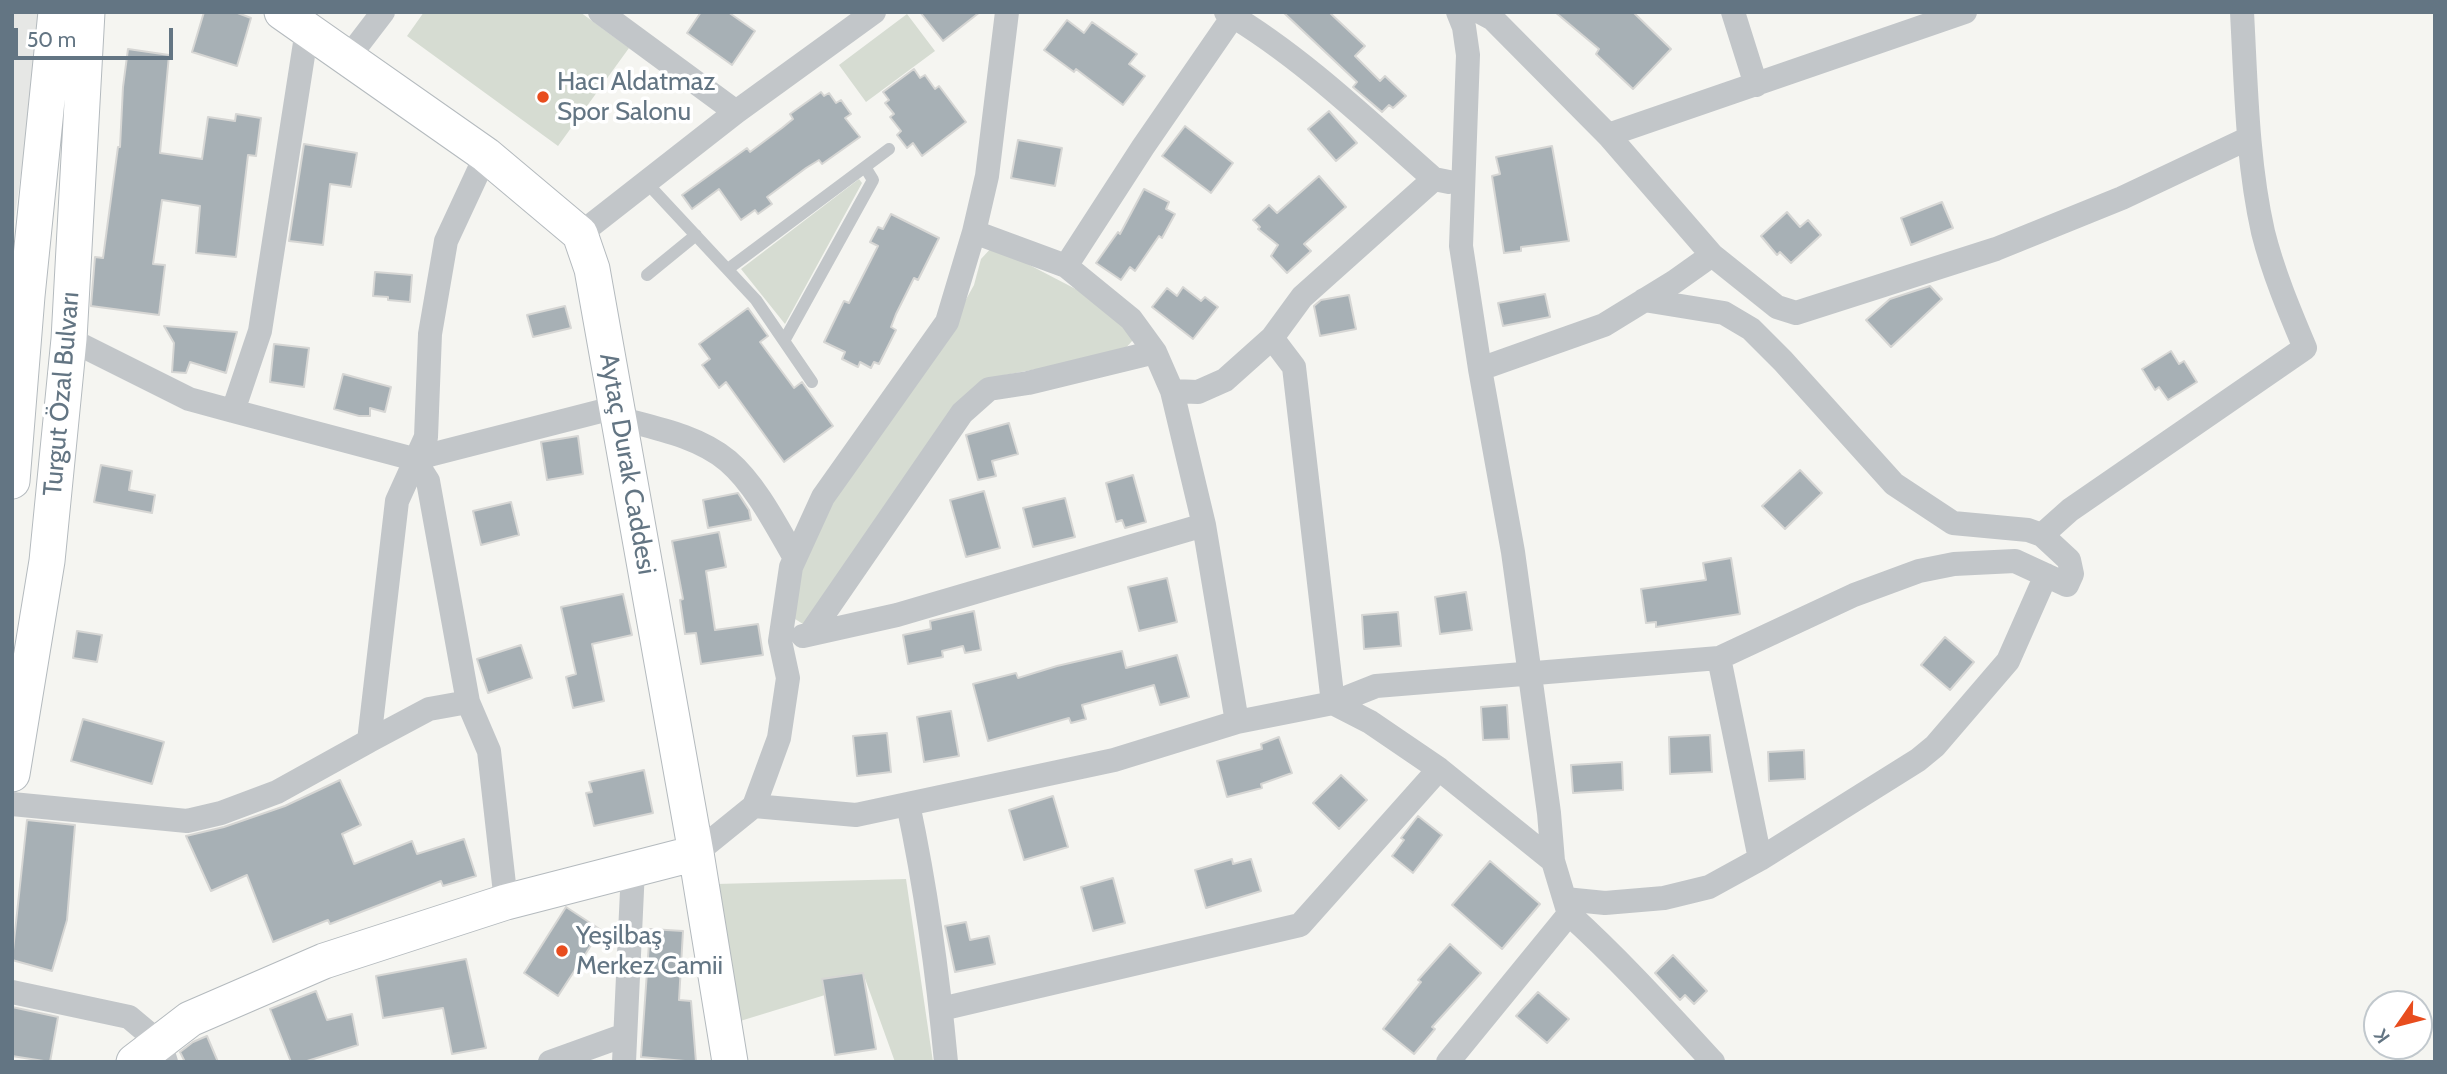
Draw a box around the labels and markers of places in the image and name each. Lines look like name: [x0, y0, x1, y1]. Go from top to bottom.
place label: Hacı Aldatmaz Spor Salonu: [557, 66, 716, 128]
marker: Hacı Aldatmaz Spor Salonu: [535, 89, 551, 105]
place label: Yeşilbaş Merkez Camii: [576, 920, 723, 982]
marker: Yeşilbaş Merkez Camii: [554, 943, 570, 959]

